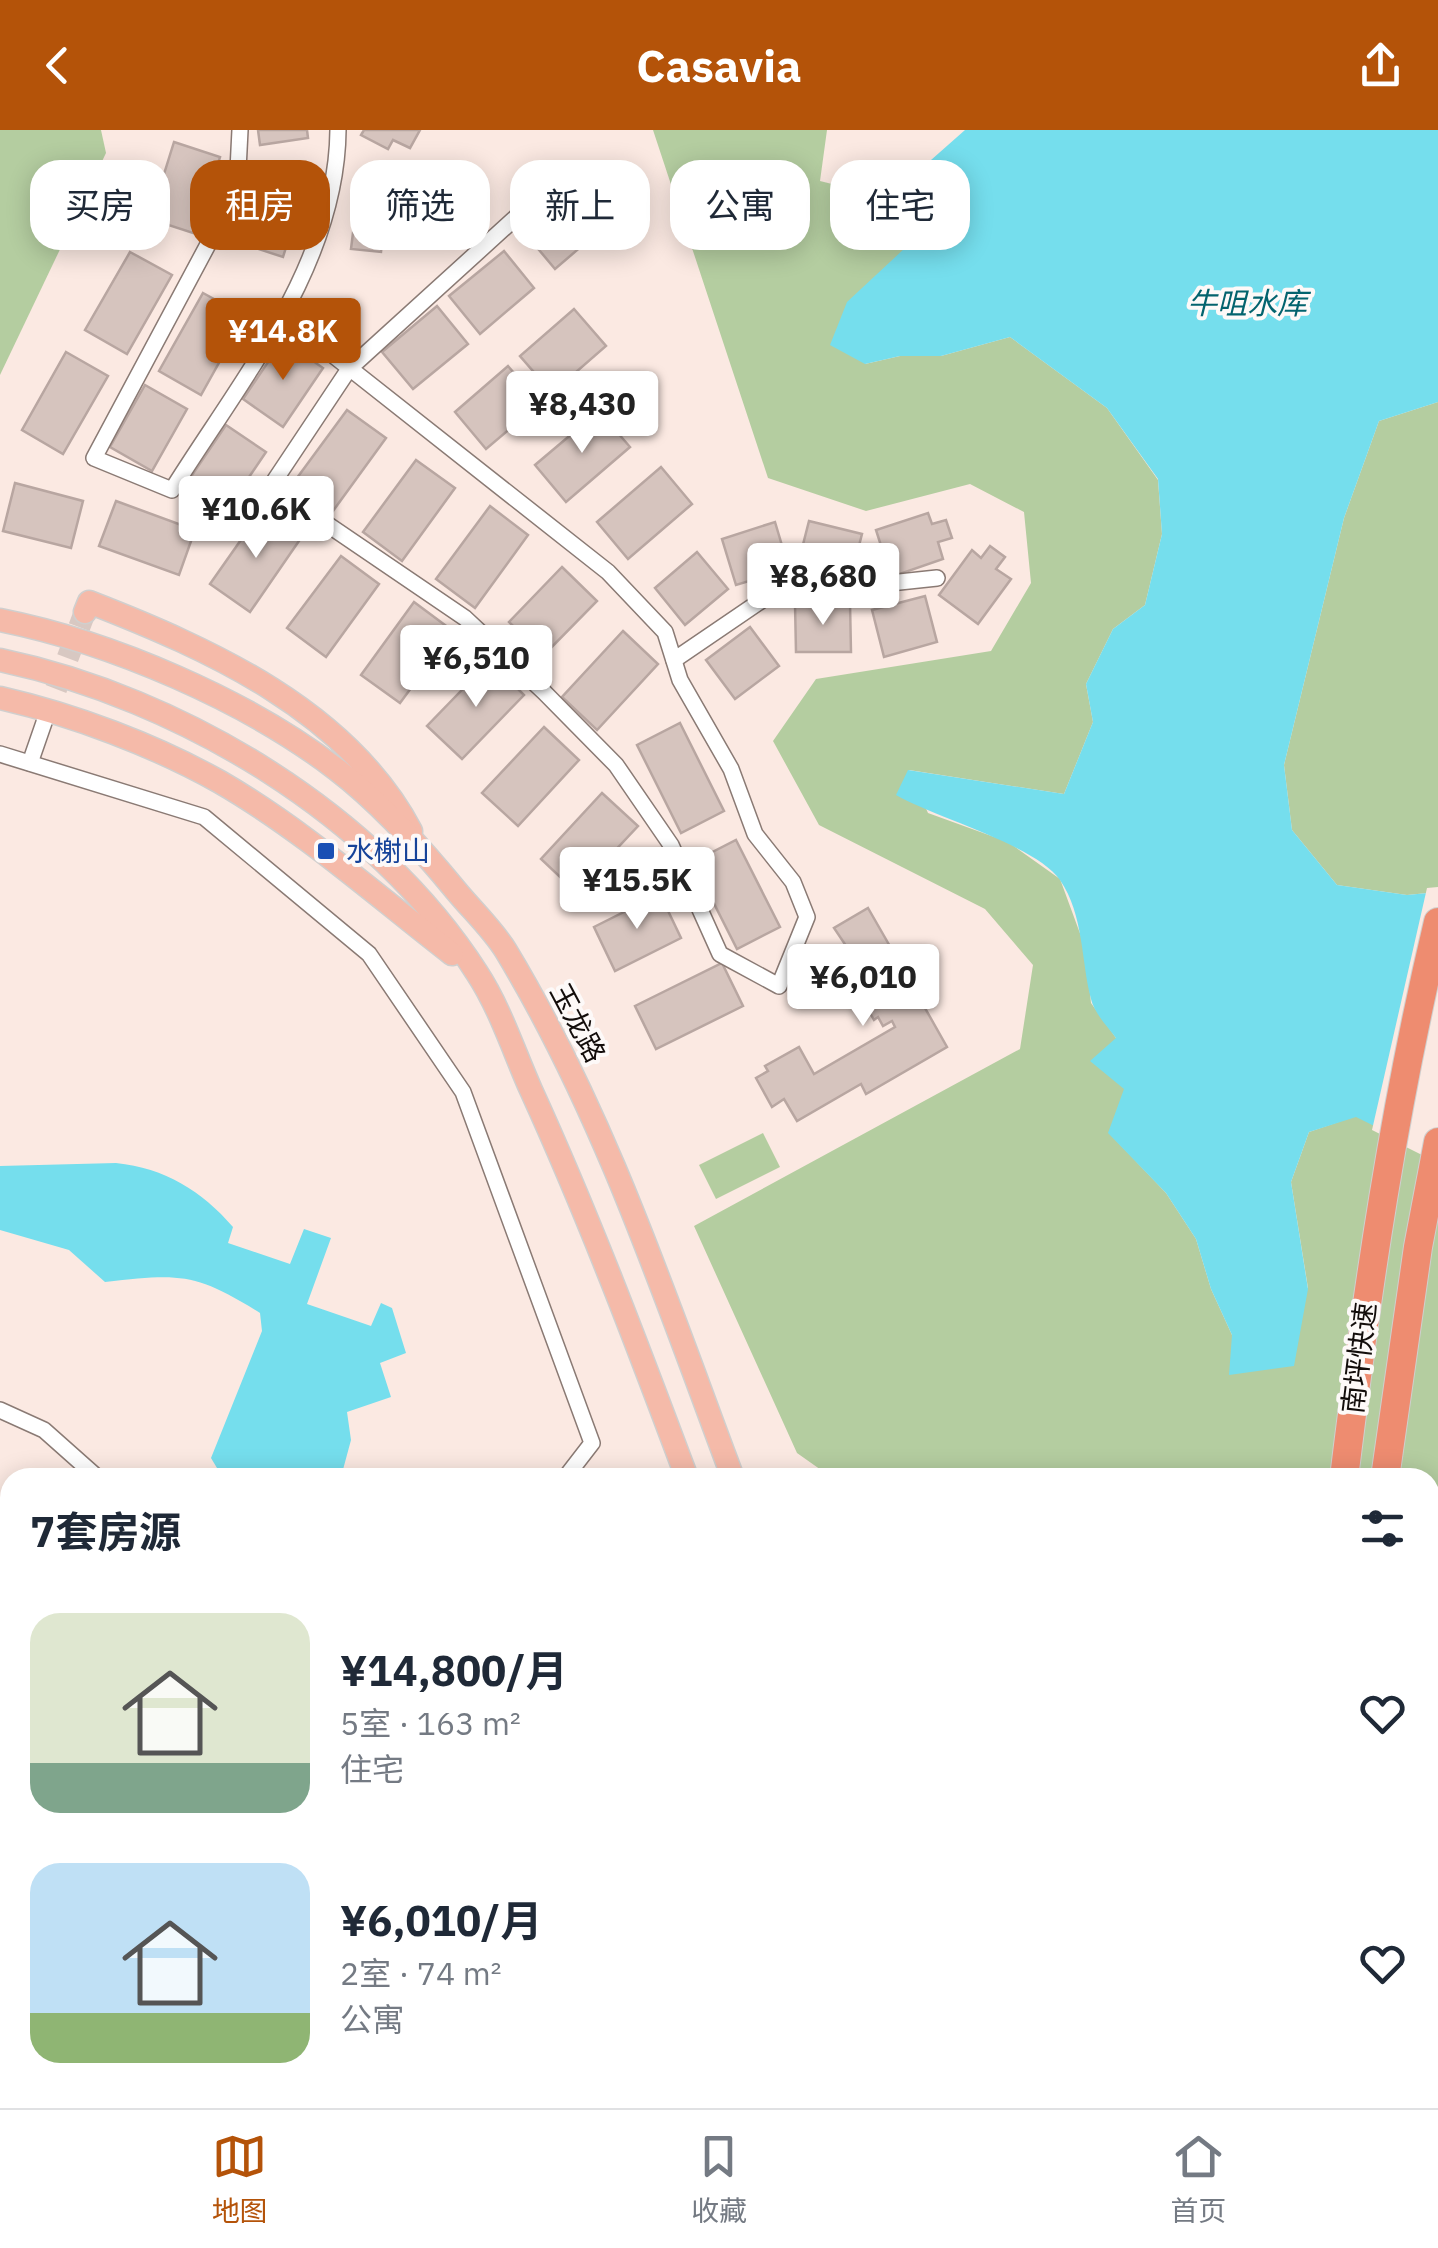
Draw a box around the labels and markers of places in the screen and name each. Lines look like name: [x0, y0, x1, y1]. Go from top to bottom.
pin: ¥14.8K: [202, 298, 364, 383]
pin: ¥8,430: [501, 371, 663, 456]
pin: ¥10.6K: [175, 476, 337, 561]
pin: ¥8,680: [742, 543, 904, 628]
pin: ¥6,510: [395, 625, 557, 710]
place label: 水榭山: [346, 832, 430, 869]
marker: 水榭山: [315, 840, 337, 862]
pin: ¥15.5K: [556, 847, 718, 932]
pin: ¥6,010: [782, 944, 944, 1029]

